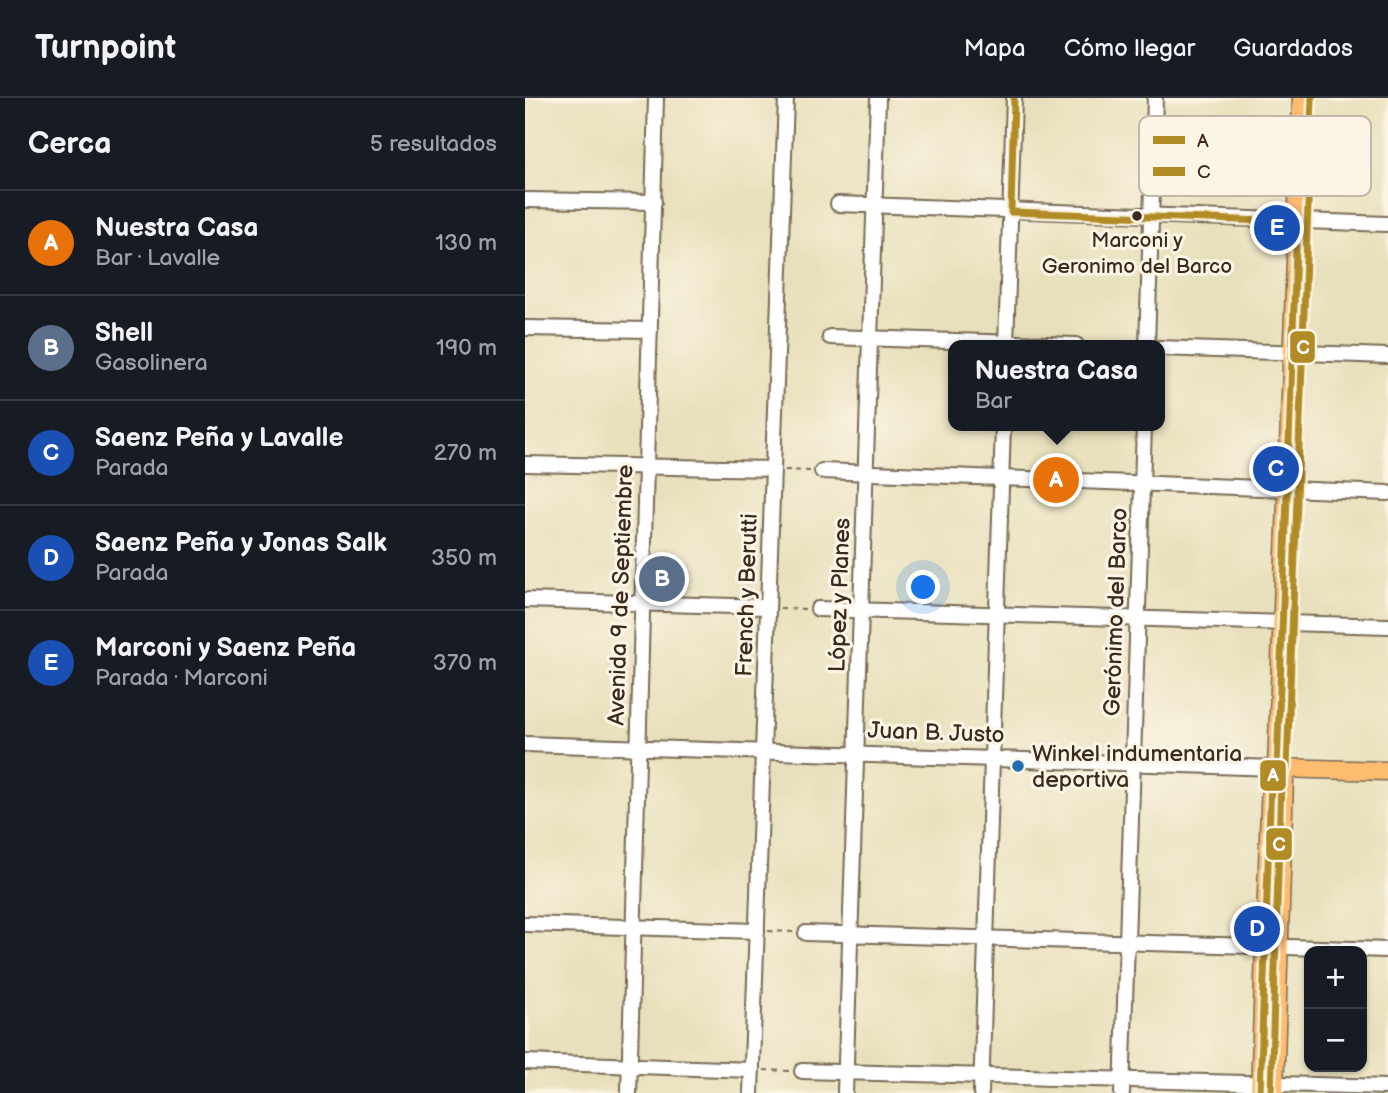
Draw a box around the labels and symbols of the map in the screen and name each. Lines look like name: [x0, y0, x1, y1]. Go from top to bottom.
legend: [1139, 116, 1371, 196]
text: A: [1197, 130, 1209, 153]
text: C: [1197, 161, 1211, 184]
pin: E: [1254, 202, 1300, 254]
marker: Marconi y Geronimo del Barco: [1130, 209, 1144, 223]
place label: Marconi y Geronimo del Barco: [1042, 228, 1232, 279]
line badge: C: [1289, 330, 1316, 364]
text: C: [1296, 337, 1310, 360]
pin: C: [1253, 443, 1299, 495]
pin: A: [1033, 454, 1079, 506]
street label: Avenida 9 de Septiembre: [602, 464, 640, 726]
street label: Gerónimo del Barco: [1098, 507, 1134, 717]
street label: French y Berutti: [730, 513, 764, 677]
street label: López y Planes: [823, 517, 857, 673]
pin: B: [639, 553, 685, 605]
your location: [906, 570, 940, 604]
street label: Juan B. Justo: [867, 717, 1005, 749]
place label: Winkel indumentaria deportiva: [1032, 740, 1242, 794]
marker: Winkel indumentaria deportiva: [1010, 758, 1026, 774]
line badge: A: [1259, 759, 1287, 792]
text: A: [1266, 765, 1279, 788]
line badge: C: [1265, 827, 1293, 861]
text: C: [1272, 834, 1286, 857]
pin: D: [1234, 903, 1280, 955]

